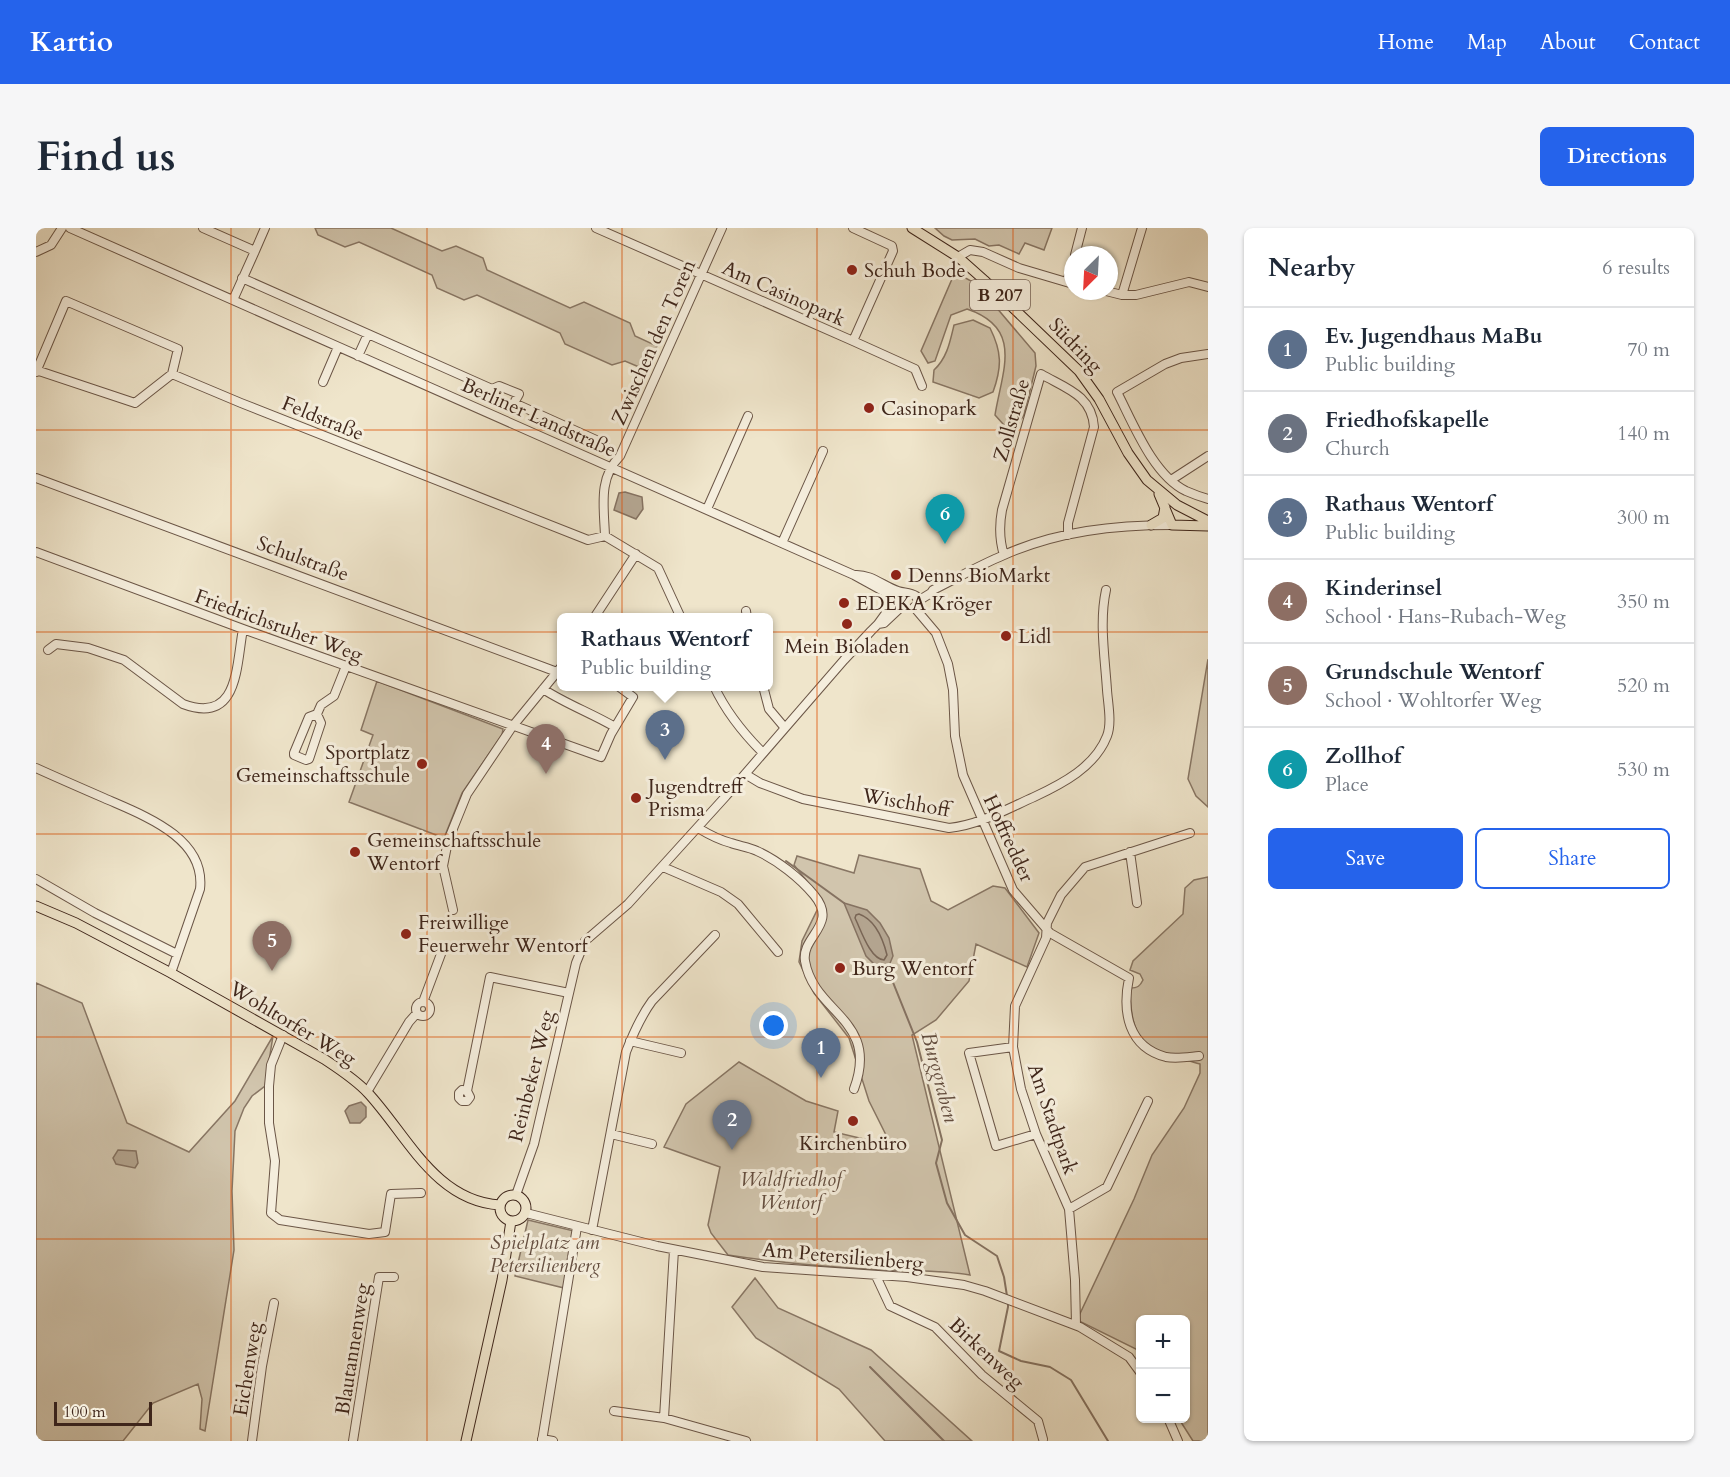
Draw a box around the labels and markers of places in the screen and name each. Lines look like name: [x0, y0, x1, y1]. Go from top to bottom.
place label: Schuh Bode: [864, 257, 966, 284]
marker: Schuh Bode: [845, 263, 859, 277]
place label: Casinopark: [881, 395, 977, 422]
marker: Casinopark: [862, 401, 876, 415]
pin: 6: [926, 494, 964, 544]
place label: Denns BioMarkt: [908, 562, 1051, 589]
marker: Denns BioMarkt: [889, 568, 903, 582]
place label: EDEKA Kröger: [856, 590, 993, 617]
marker: EDEKA Kröger: [837, 596, 851, 610]
marker: Mein Bioladen: [840, 617, 854, 631]
place label: Lidl: [1018, 623, 1051, 650]
marker: Lidl: [999, 629, 1013, 643]
place label: Mein Bioladen: [784, 633, 910, 660]
pin: 3: [646, 710, 684, 760]
pin: 4: [526, 724, 566, 774]
place label: Sportplatz Gemeinschaftsschule: [236, 739, 410, 789]
marker: Sportplatz Gemeinschaftsschule: [415, 757, 429, 771]
place label: Jugendtreff Prisma: [645, 773, 746, 823]
marker: Jugendtreff Prisma: [629, 791, 643, 805]
place label: Gemeinschaftsschule Wentorf: [366, 827, 541, 877]
marker: Gemeinschaftsschule Wentorf: [348, 845, 362, 859]
place label: Freiwillige Feuerwehr Wentorf: [418, 909, 591, 959]
pin: 5: [252, 922, 292, 971]
marker: Freiwillige Feuerwehr Wentorf: [399, 927, 413, 941]
place label: Burg Wentorf: [852, 955, 976, 982]
marker: Burg Wentorf: [833, 961, 847, 975]
pin: 1: [802, 1028, 840, 1078]
pin: 2: [712, 1100, 752, 1150]
marker: Kirchenbüro: [846, 1114, 860, 1128]
place label: Kirchenbüro: [799, 1130, 907, 1157]

